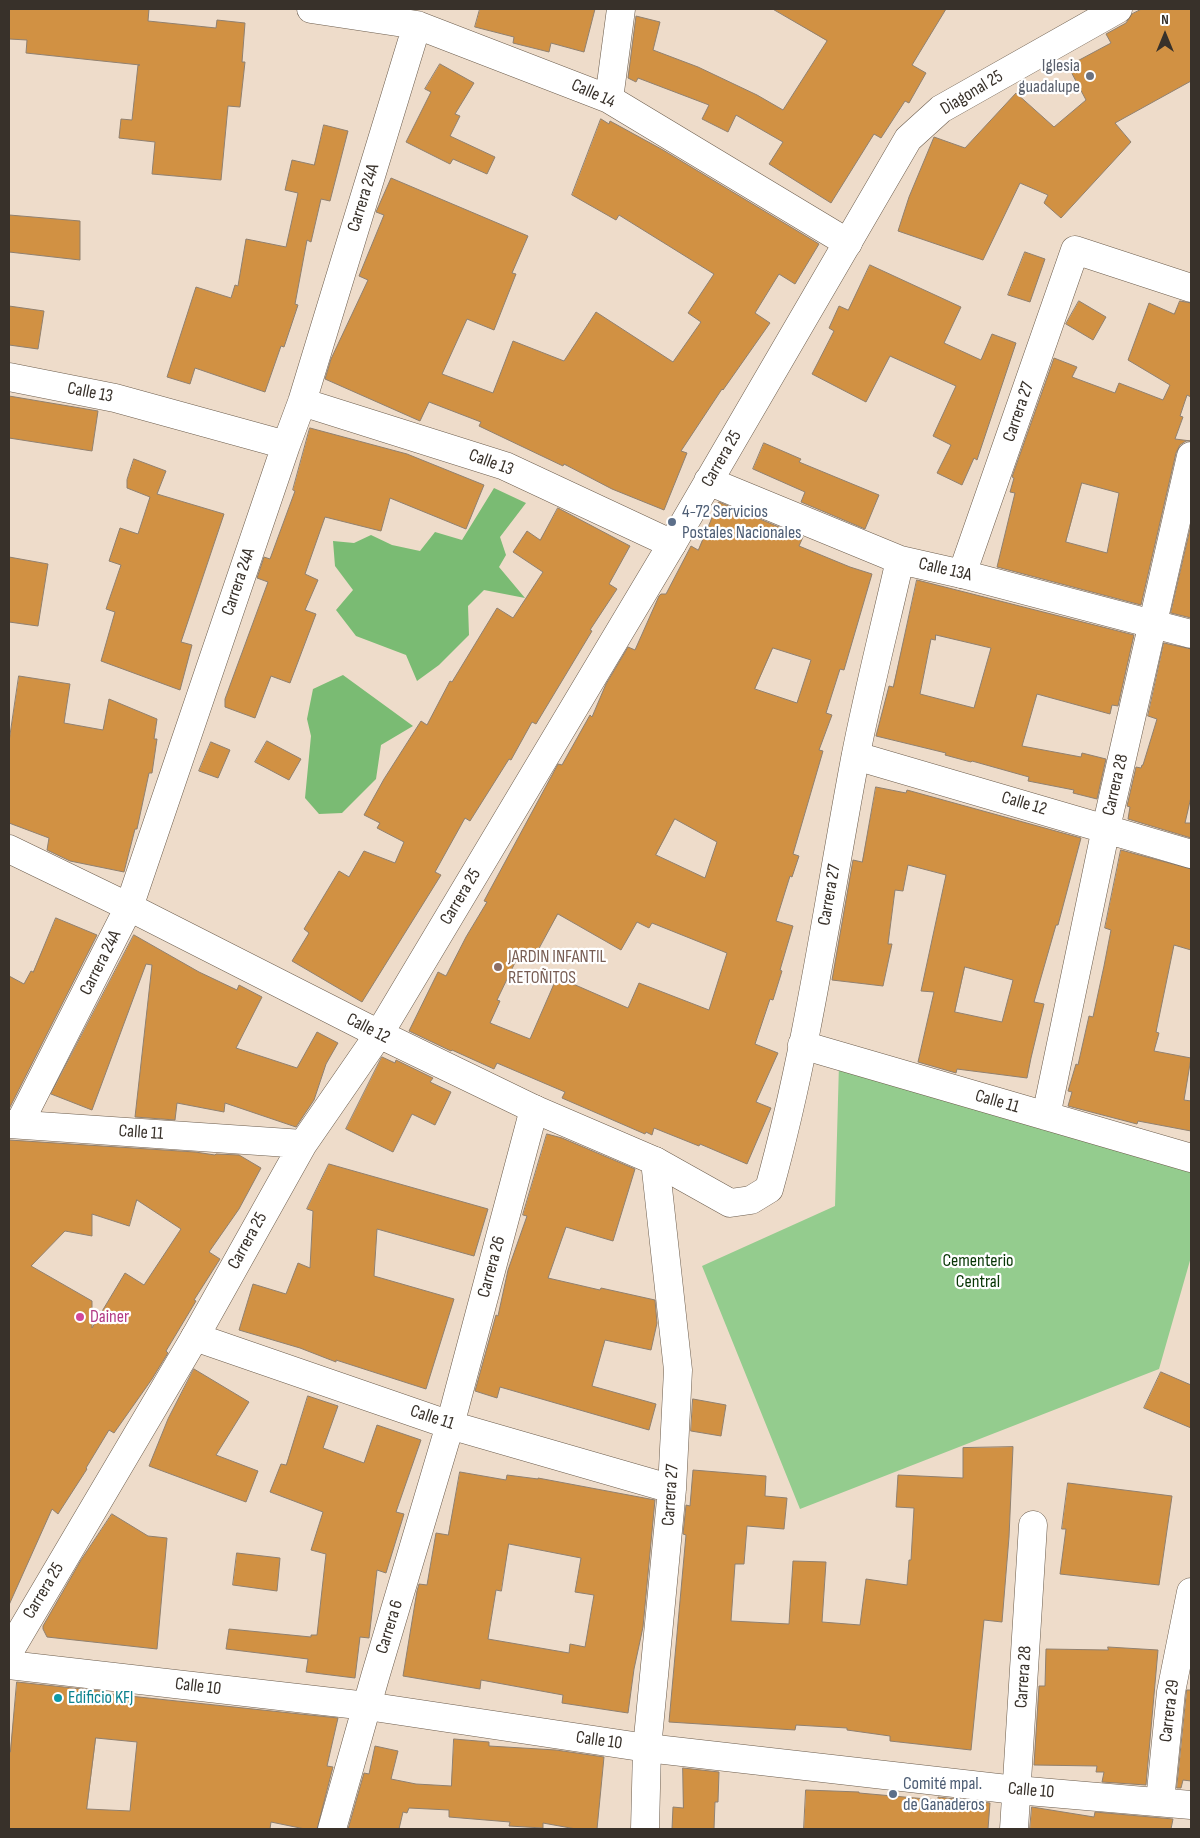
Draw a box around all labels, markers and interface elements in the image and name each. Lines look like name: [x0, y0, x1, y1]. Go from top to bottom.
north arrow: [1140, 10, 1190, 60]
text: N: [1161, 11, 1169, 28]
place label: Iglesia guadalupe: [1018, 55, 1080, 98]
street label: Diagonal 25: [937, 66, 1007, 120]
marker: Iglesia guadalupe: [1084, 70, 1096, 82]
street label: Calle 14: [568, 75, 618, 113]
street label: Carrera 24A: [343, 161, 385, 235]
street label: Calle 13: [65, 378, 115, 408]
street label: Carrera 27: [999, 379, 1039, 445]
street label: Carrera 25: [697, 427, 747, 491]
street label: Calle 13: [466, 445, 516, 481]
place label: 4-72 Servicios Postales Nacionales: [682, 501, 802, 544]
marker: 4-72 Servicios Postales Nacionales: [666, 516, 678, 528]
street label: Carrera 24A: [217, 545, 261, 619]
street label: Calle 13A: [916, 553, 974, 587]
street label: Carrera 28: [1098, 752, 1134, 818]
street label: Calle 12: [999, 787, 1049, 821]
street label: Carrera 27: [814, 863, 846, 927]
street label: Carrera 25: [436, 865, 486, 929]
street label: Carrera 24A: [76, 927, 126, 999]
place label: JARDIN INFANTIL RETOÑITOS: [508, 946, 606, 989]
marker: JARDIN INFANTIL RETOÑITOS: [492, 961, 504, 973]
street label: Calle 12: [343, 1009, 393, 1049]
street label: Calle 11: [973, 1085, 1021, 1119]
street label: Calle 11: [118, 1121, 164, 1145]
street label: Carrera 25: [224, 1209, 272, 1273]
street label: Carrera 26: [473, 1234, 511, 1300]
park label: Cementerio Central: [943, 1250, 1013, 1292]
place label: Dainer: [90, 1306, 129, 1328]
marker: Dainer: [74, 1311, 86, 1323]
street label: Calle 11: [407, 1401, 457, 1435]
street label: Carrera 27: [658, 1463, 684, 1527]
street label: Carrera 25: [19, 1559, 69, 1623]
street label: Carrera 6: [372, 1597, 408, 1657]
street label: Carrera 28: [1011, 1645, 1037, 1709]
street label: Calle 10: [174, 1673, 222, 1701]
street label: Carrera 29: [1155, 1679, 1185, 1743]
place label: Edificio KFJ: [68, 1687, 133, 1709]
marker: Edificio KFJ: [52, 1692, 64, 1704]
street label: Calle 10: [574, 1727, 624, 1755]
place label: Comité mpal. de Ganaderos: [903, 1773, 985, 1816]
street label: Calle 10: [1007, 1778, 1055, 1804]
marker: Comité mpal. de Ganaderos: [887, 1788, 899, 1800]

